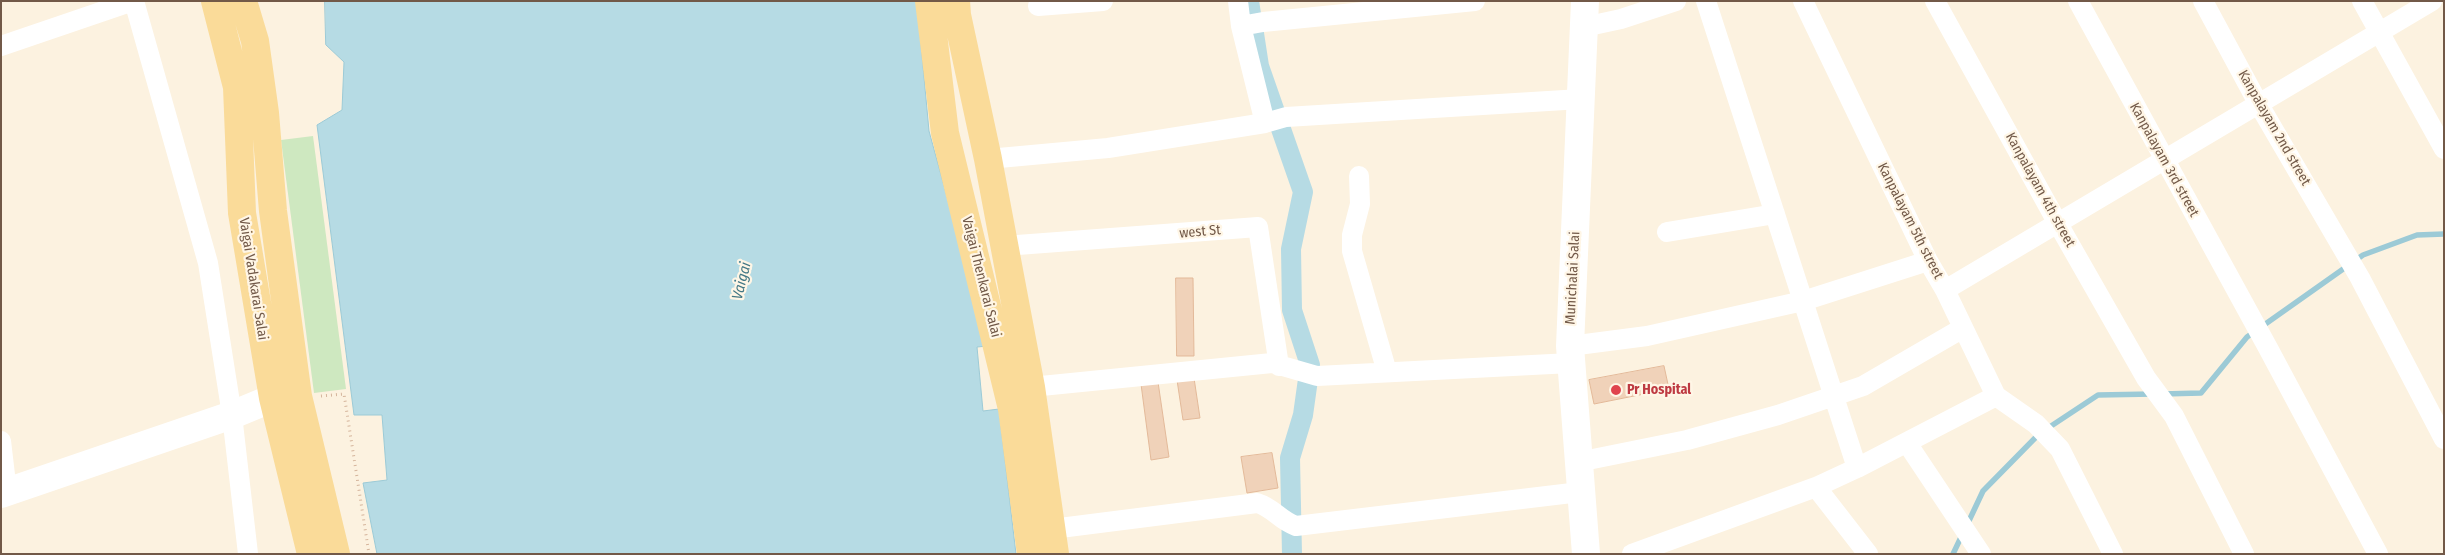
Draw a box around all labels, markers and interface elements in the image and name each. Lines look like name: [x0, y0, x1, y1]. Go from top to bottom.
street label: Kanpalayam 2nd street: [2234, 67, 2314, 189]
street label: Kanpalayam 3rd street: [2126, 100, 2202, 220]
street label: Kanpalayam 4th street: [2002, 130, 2078, 250]
street label: Kanpalayam 5th street: [1873, 160, 1947, 282]
street label: Vaigai Thenkarai Salai: [958, 215, 1004, 339]
street label: Vaigai Vadakarai Salai: [235, 217, 271, 341]
street label: west St: [1179, 222, 1221, 242]
street label: Munichalai Salai: [1562, 231, 1584, 325]
water label: Vaigai: [729, 260, 755, 302]
place label: Pr Hospital: [1627, 382, 1691, 398]
marker: Pr Hospital: [1609, 383, 1623, 397]

